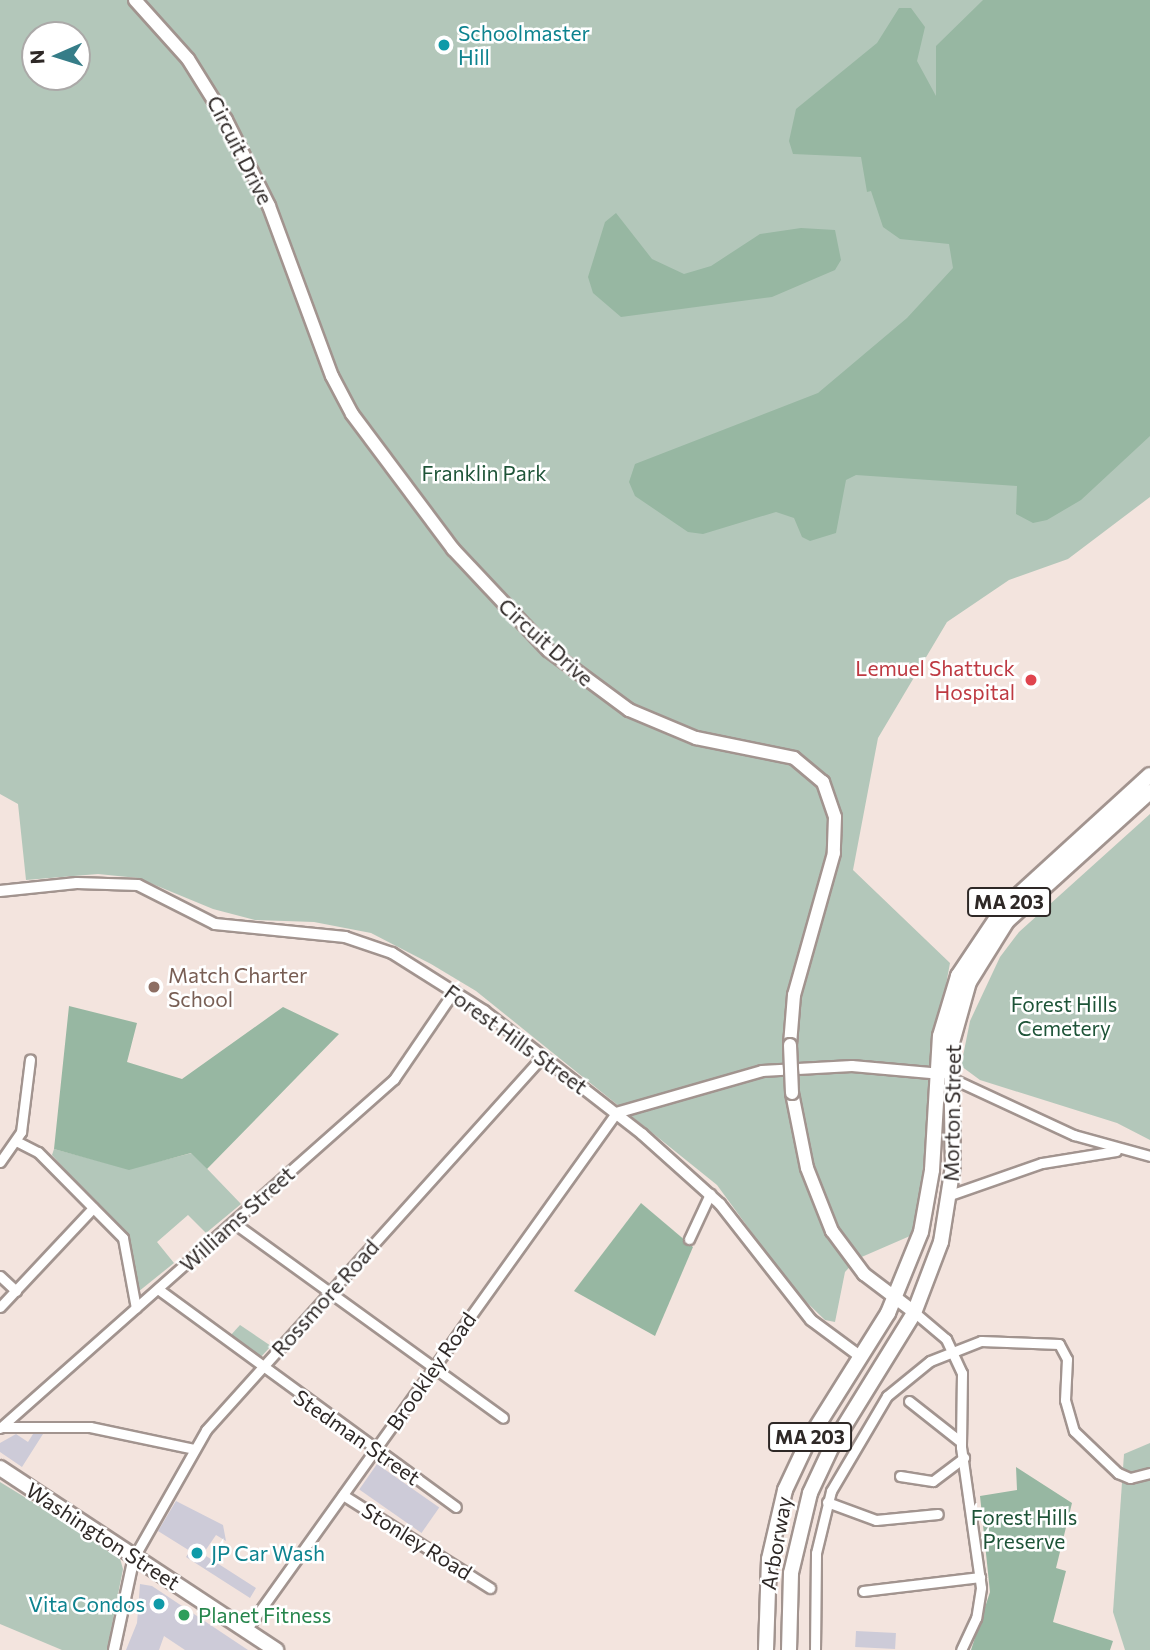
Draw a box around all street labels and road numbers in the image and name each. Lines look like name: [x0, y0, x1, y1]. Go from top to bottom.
street label: Circuit Drive: [202, 91, 278, 209]
street label: Circuit Drive: [493, 593, 599, 691]
road number: MA 203: [967, 887, 1051, 918]
street label: Forest Hills Street: [440, 979, 592, 1099]
street label: Morton Street: [938, 1044, 966, 1182]
street label: Williams Street: [175, 1161, 299, 1277]
street label: Rossmore Road: [266, 1235, 384, 1361]
street label: Brookley Road: [381, 1307, 481, 1435]
street label: Stedman Street: [289, 1384, 425, 1490]
road number: MA 203: [768, 1422, 852, 1452]
street label: Washington Street: [21, 1477, 185, 1595]
street label: Arborway: [755, 1494, 797, 1592]
street label: Stonley Road: [357, 1497, 477, 1585]

